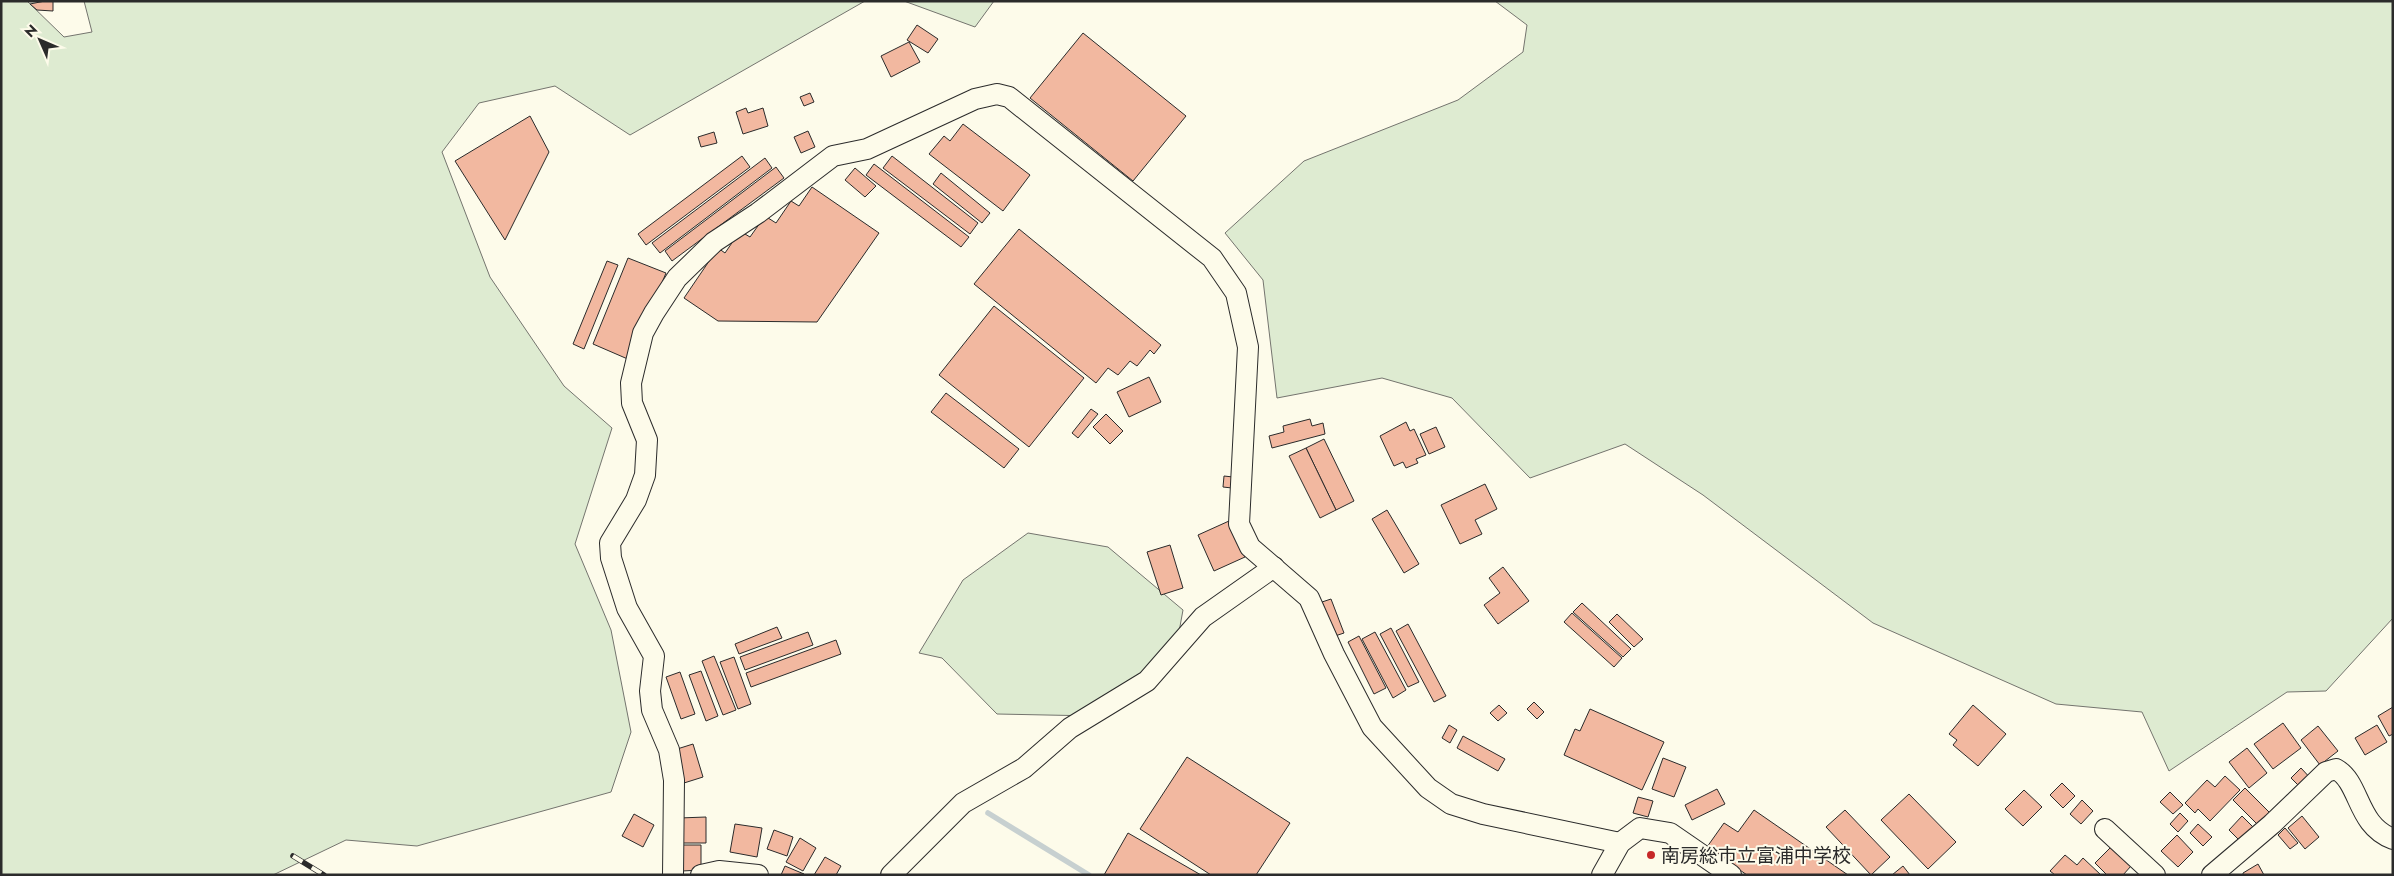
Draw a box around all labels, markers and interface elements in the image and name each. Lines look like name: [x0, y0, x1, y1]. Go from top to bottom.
north arrow: [15, 15, 65, 65]
text: N: [20, 20, 42, 42]
place label: 南房総市立富浦中学校: [1661, 842, 1851, 869]
marker: 南房総市立富浦中学校: [1645, 849, 1657, 861]

